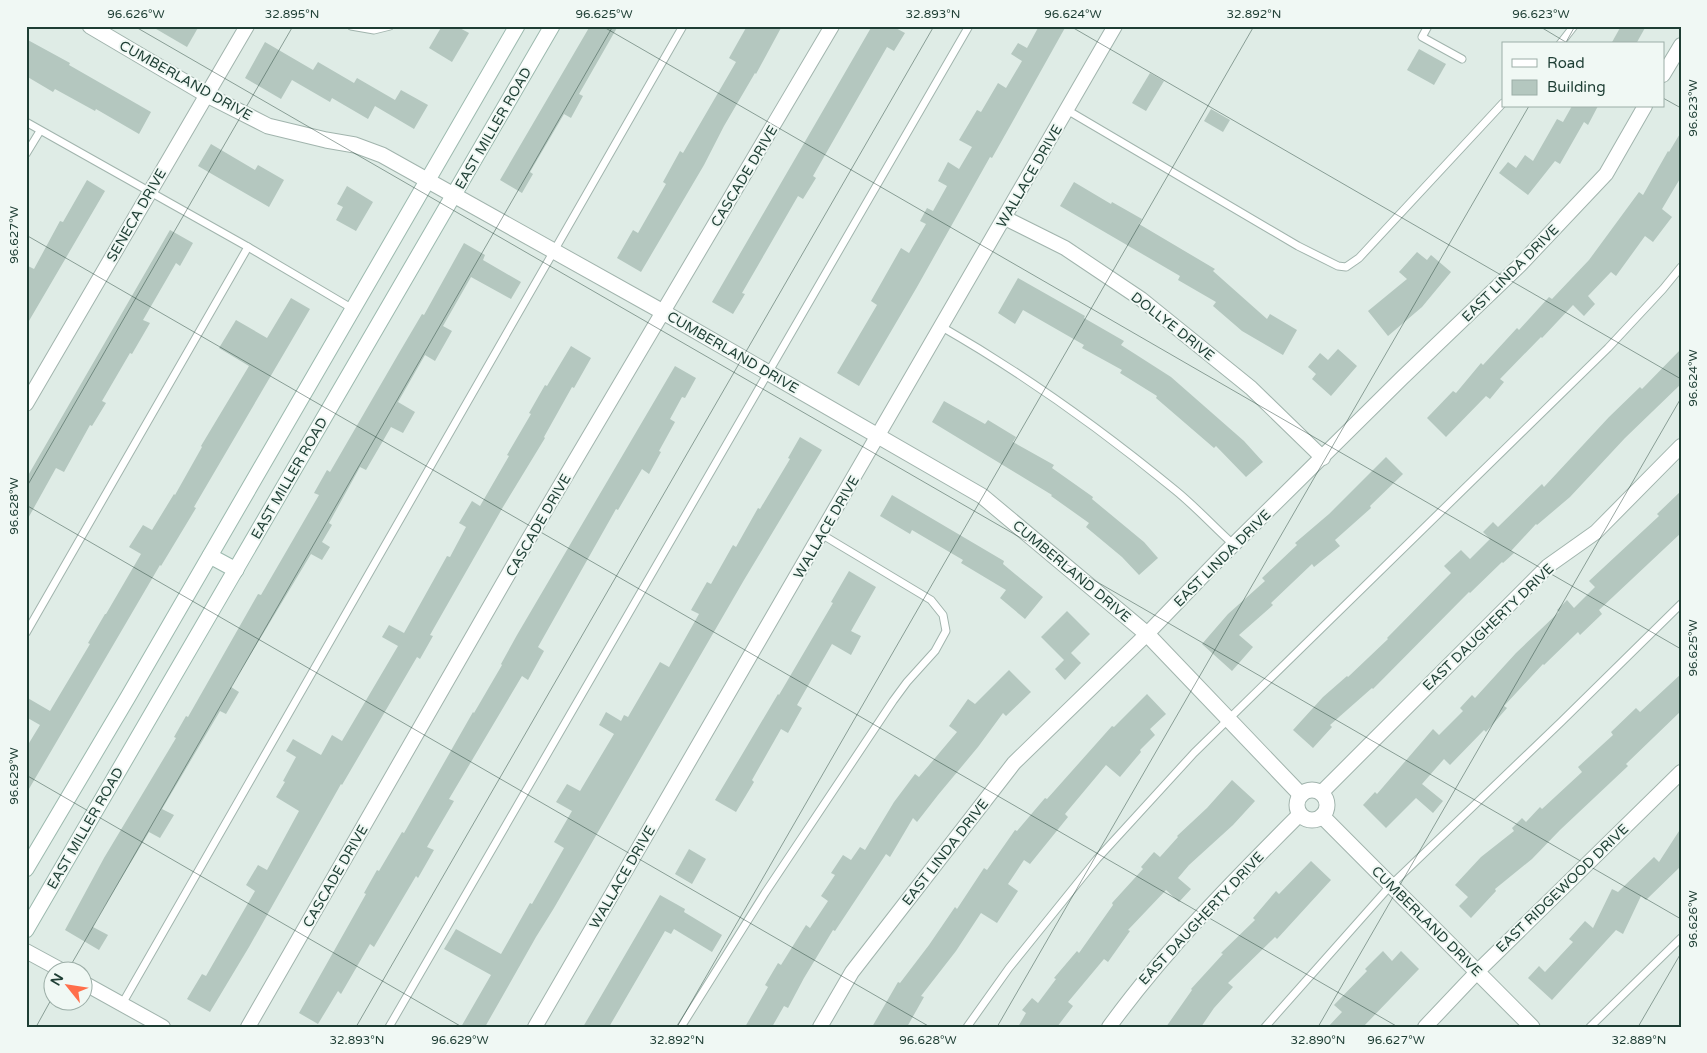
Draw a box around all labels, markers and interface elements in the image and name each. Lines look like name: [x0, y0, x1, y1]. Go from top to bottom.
text: 96.626°W: [107, 7, 165, 21]
text: 32.895°N: [265, 7, 319, 21]
text: 96.625°W: [575, 7, 633, 21]
text: 32.893°N: [906, 7, 960, 21]
text: 96.624°W: [1044, 7, 1102, 21]
text: 32.892°N: [1227, 7, 1281, 21]
text: 96.623°W: [1512, 7, 1570, 21]
street label: CUMBERLAND DRIVE: [116, 37, 255, 124]
legend: [1502, 42, 1664, 108]
text: Road: [1547, 54, 1585, 72]
street label: EAST MILLER ROAD: [452, 64, 535, 192]
text: Building: [1547, 78, 1606, 96]
text: 96.623°W: [1686, 79, 1700, 137]
street label: CASCADE DRIVE: [707, 122, 781, 230]
street label: WALLACE DRIVE: [993, 122, 1066, 231]
street label: SENECA DRIVE: [103, 166, 170, 265]
text: 96.627°W: [7, 206, 21, 264]
street label: EAST LINDA DRIVE: [1458, 221, 1563, 325]
street label: DOLLYE DRIVE: [1128, 288, 1218, 364]
street label: CUMBERLAND DRIVE: [664, 308, 802, 397]
text: 96.624°W: [1686, 349, 1700, 407]
street label: EAST MILLER ROAD: [248, 414, 331, 542]
street label: CASCADE DRIVE: [502, 471, 575, 579]
street label: WALLACE DRIVE: [790, 473, 863, 582]
text: 96.628°W: [7, 477, 21, 535]
street label: EAST LINDA DRIVE: [1170, 506, 1275, 610]
street label: CUMBERLAND DRIVE: [1009, 517, 1134, 626]
street label: EAST DAUGHERTY DRIVE: [1419, 560, 1557, 694]
text: 96.625°W: [1686, 619, 1700, 677]
text: 96.629°W: [7, 747, 21, 805]
street label: EAST MILLER ROAD: [44, 764, 127, 892]
street label: EAST LINDA DRIVE: [899, 796, 992, 909]
street label: EAST RIDGEWOOD DRIVE: [1492, 820, 1632, 956]
street label: CASCADE DRIVE: [299, 822, 372, 930]
street label: WALLACE DRIVE: [586, 823, 659, 932]
street label: EAST DAUGHERTY DRIVE: [1135, 848, 1268, 988]
street label: CUMBERLAND DRIVE: [1368, 863, 1485, 980]
text: 96.626°W: [1686, 890, 1700, 948]
north arrow: [42, 960, 92, 1010]
text: N: [47, 971, 67, 989]
text: 32.893°N: [330, 1033, 384, 1047]
text: 96.629°W: [431, 1033, 489, 1047]
text: 32.892°N: [650, 1033, 704, 1047]
text: 96.628°W: [899, 1033, 957, 1047]
text: 32.890°N: [1291, 1033, 1345, 1047]
text: 96.627°W: [1367, 1033, 1425, 1047]
text: 32.889°N: [1612, 1033, 1666, 1047]

